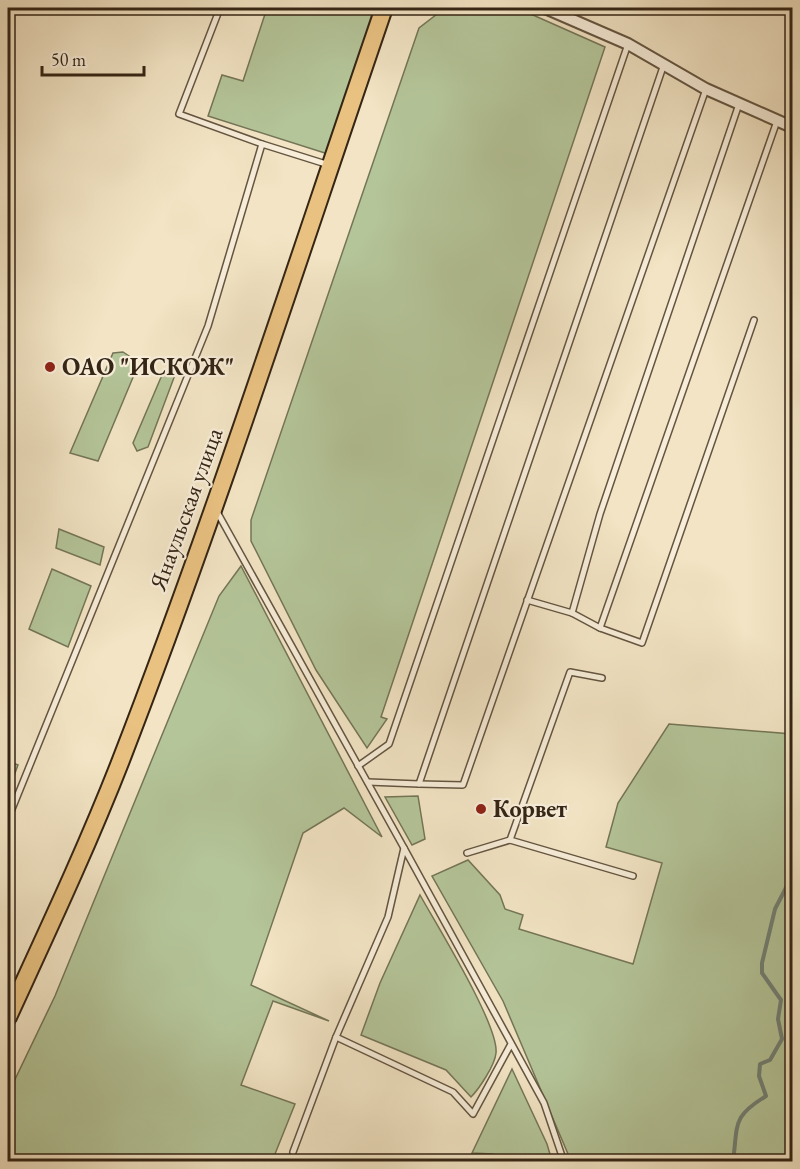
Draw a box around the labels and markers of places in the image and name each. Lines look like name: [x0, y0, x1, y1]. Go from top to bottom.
place label: ОАО "ИСКОЖ": [62, 351, 234, 382]
marker: ОАО "ИСКОЖ": [43, 360, 57, 374]
place label: Корвет: [493, 793, 567, 824]
marker: Корвет: [474, 802, 488, 816]

